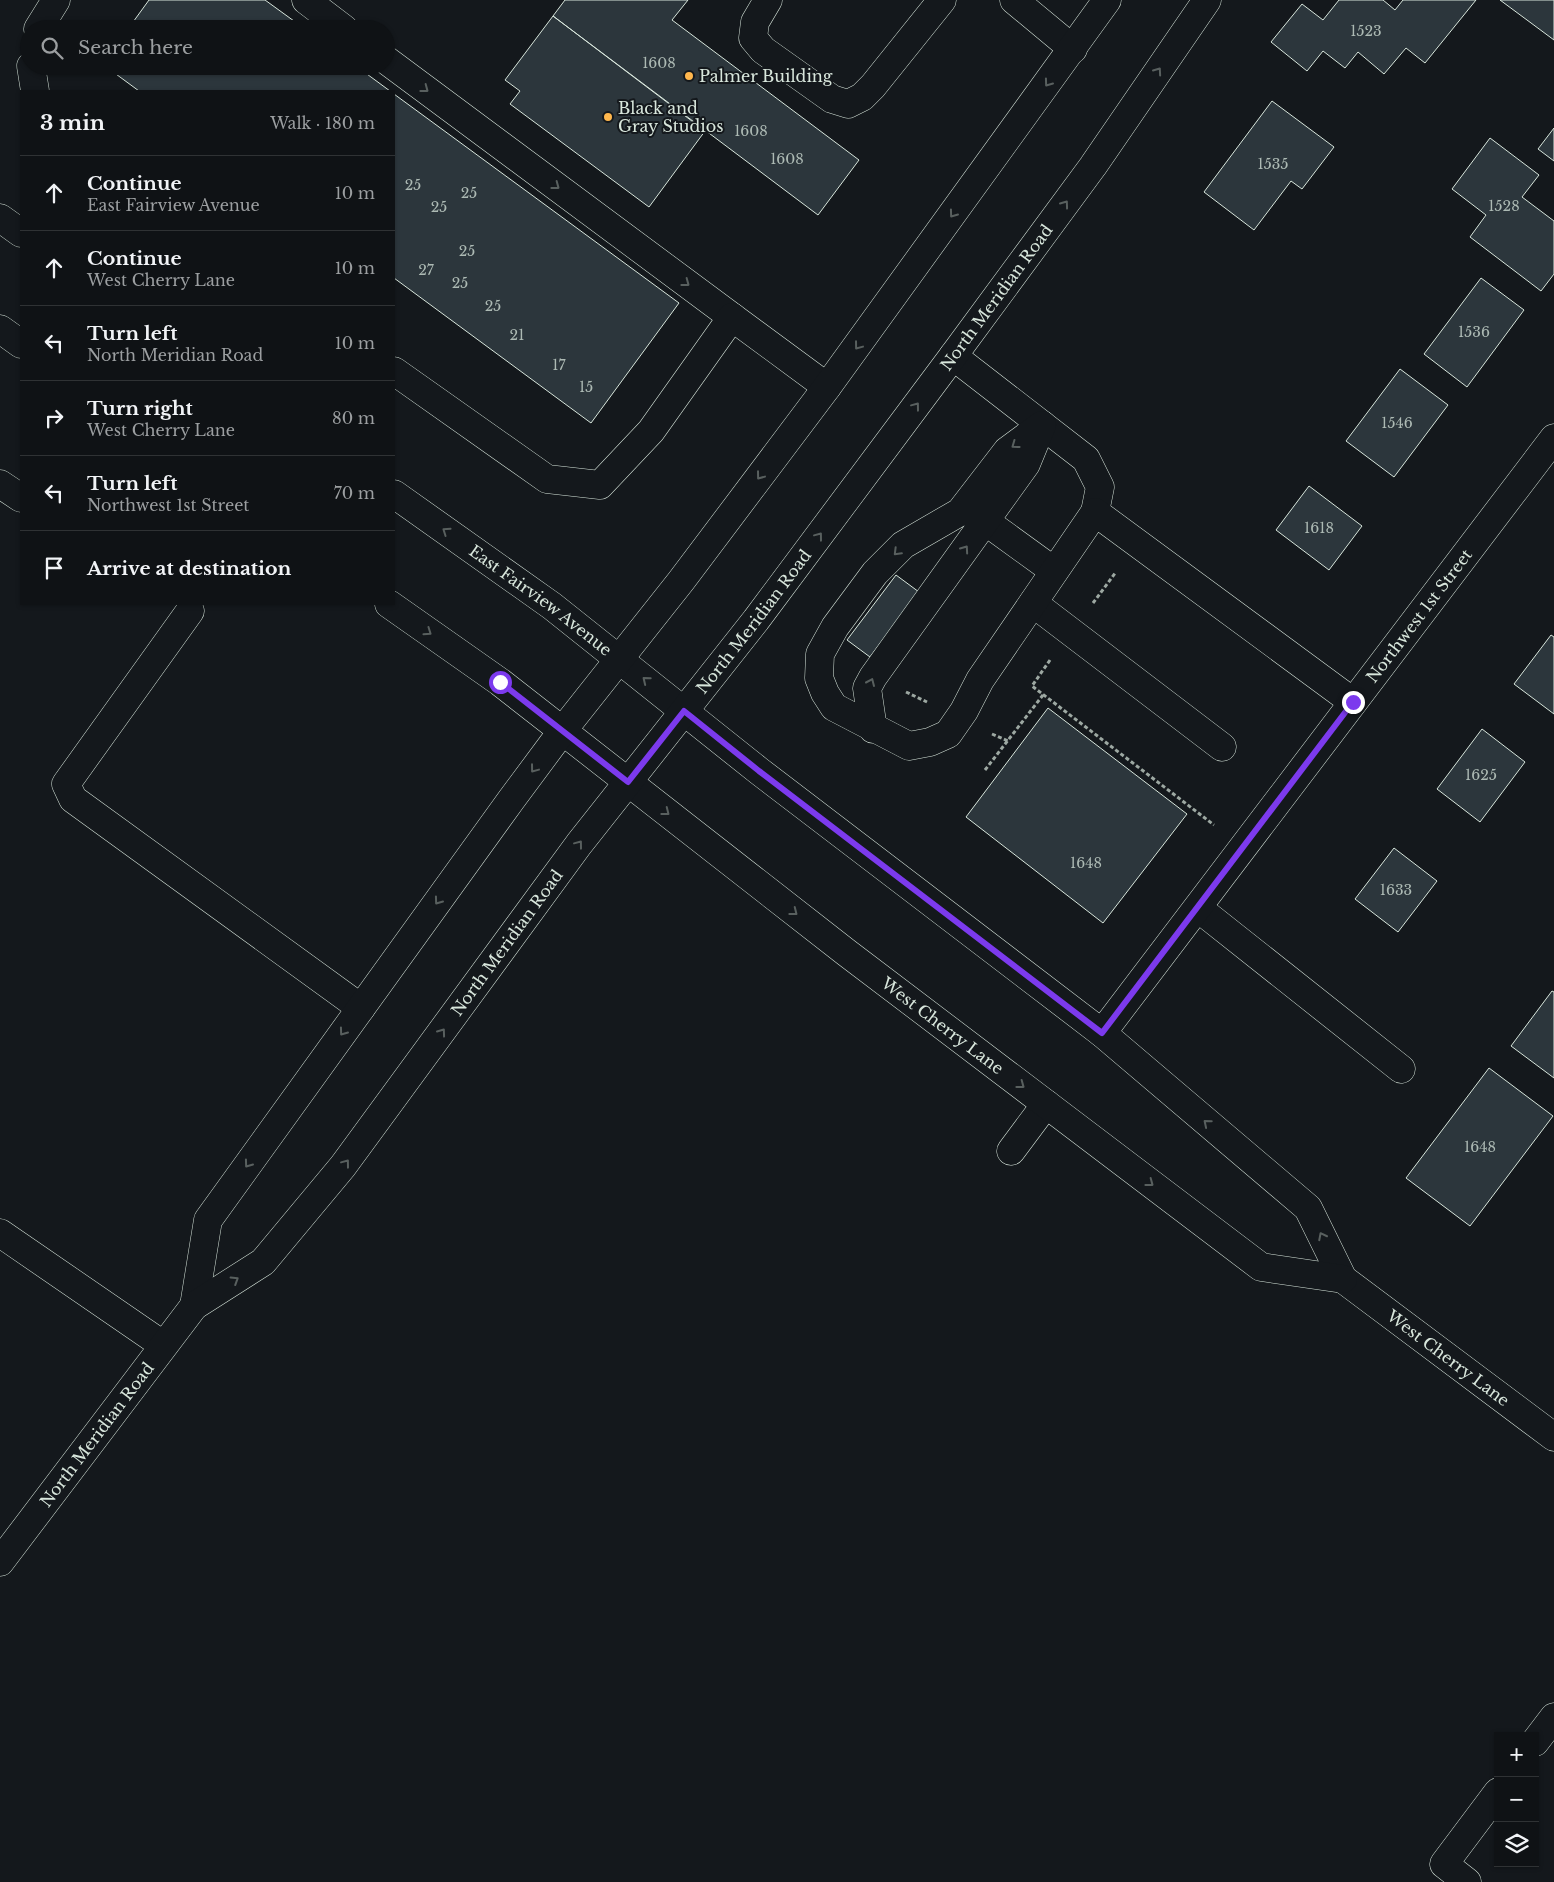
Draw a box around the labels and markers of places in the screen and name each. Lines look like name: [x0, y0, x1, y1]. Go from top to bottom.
place label: Palmer Building: [699, 66, 833, 86]
marker: Palmer Building: [683, 70, 695, 82]
place label: Black and Gray Studios: [618, 98, 723, 136]
marker: Black and Gray Studios: [602, 111, 614, 123]

